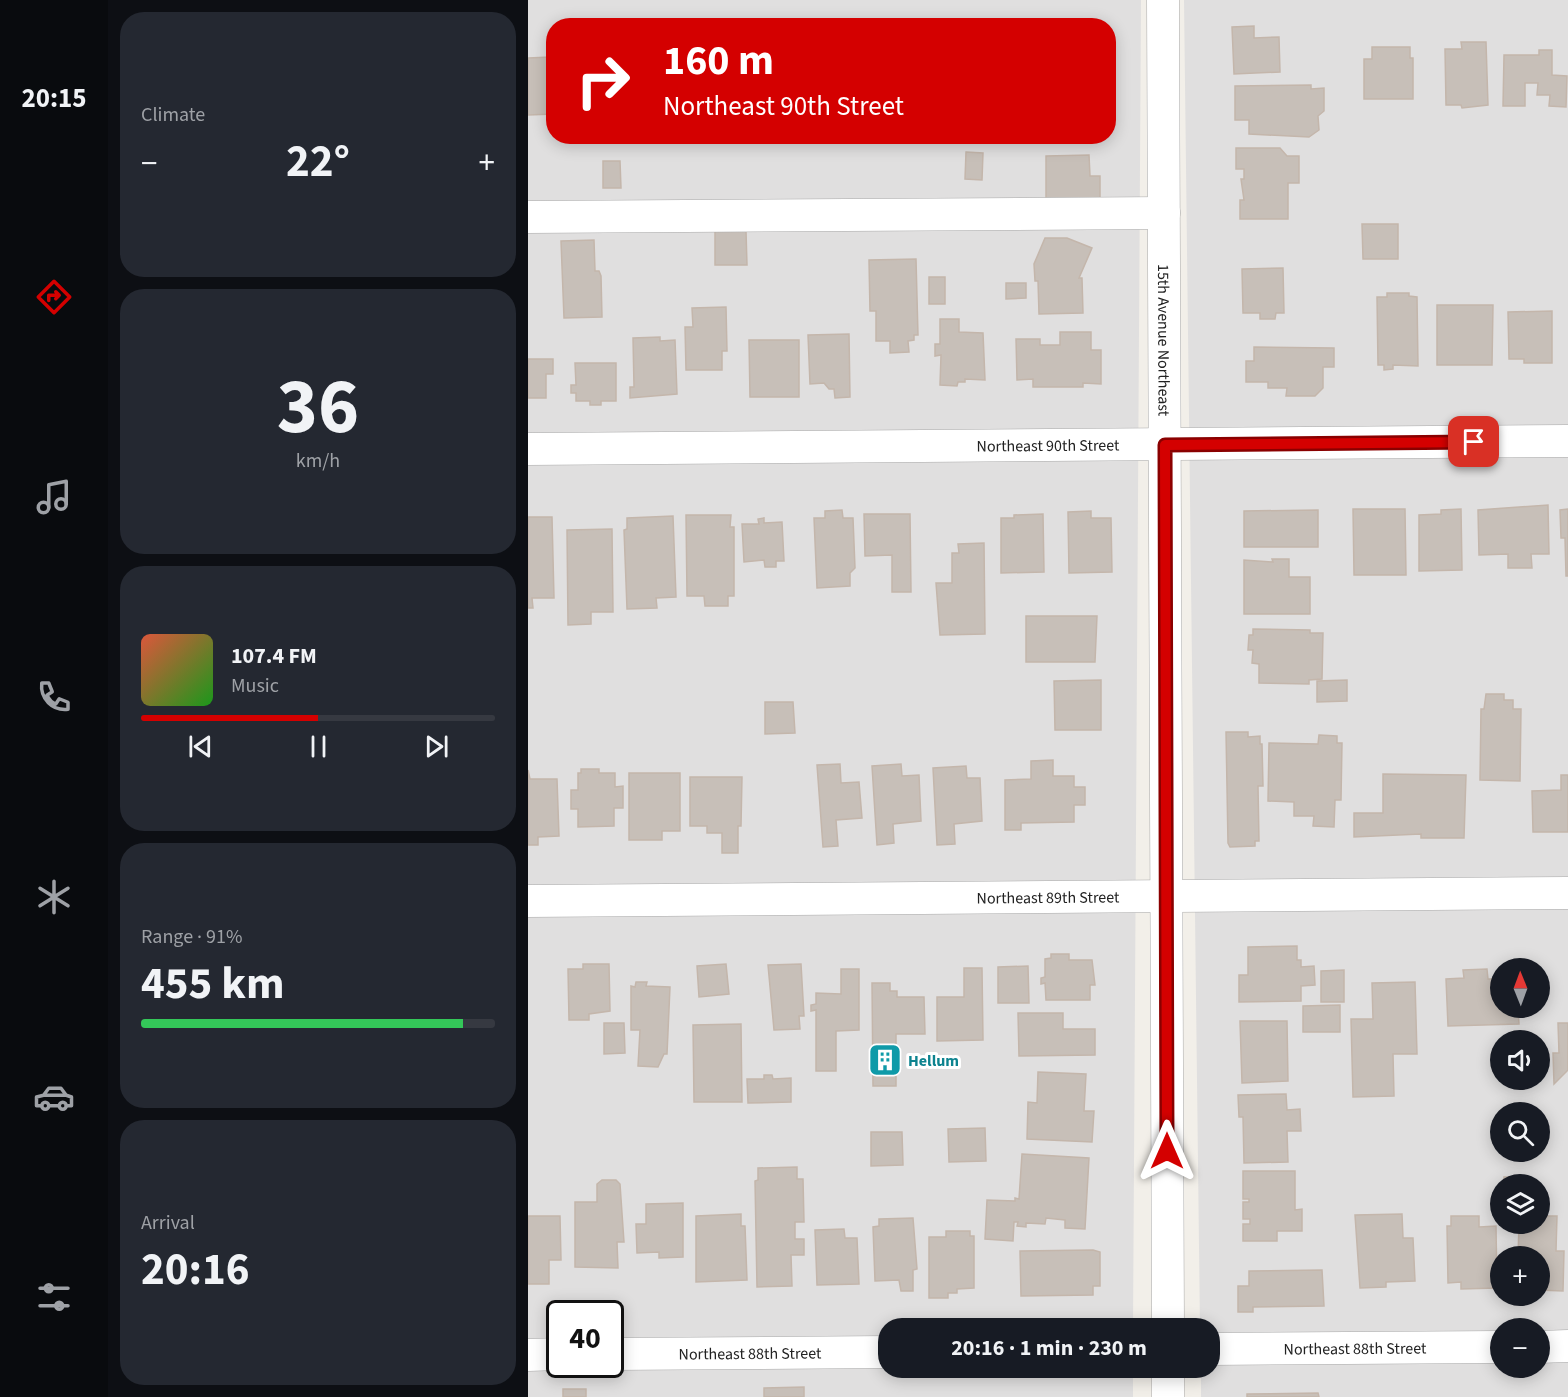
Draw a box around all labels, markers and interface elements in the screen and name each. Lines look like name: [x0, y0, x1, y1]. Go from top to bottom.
text: 160 m: [663, 31, 774, 91]
icon: right: [564, 42, 642, 120]
text: 20:15: [21, 79, 87, 118]
text: Northeast 90th Street: [663, 87, 904, 126]
text: Climate: [141, 101, 205, 129]
text: 22°: [286, 130, 350, 194]
text: −: [141, 140, 157, 187]
text: +: [479, 140, 495, 187]
street label: 15th Avenue Northeast: [1152, 264, 1175, 417]
icon: directions: [33, 276, 75, 318]
text: 36: [277, 352, 359, 463]
pin: [1448, 416, 1499, 467]
icon: arrive: [1457, 425, 1490, 458]
street label: Northeast 90th Street: [976, 434, 1120, 458]
text: km/h: [296, 447, 340, 475]
icon: music: [33, 476, 75, 518]
text: 107.4 FM: [231, 640, 317, 672]
text: Music: [231, 672, 279, 700]
icon: phone: [33, 676, 75, 718]
icon: previous: [184, 730, 217, 763]
icon: pause: [302, 730, 335, 763]
icon: next: [420, 730, 453, 763]
icon: climate: [33, 876, 75, 918]
street label: Northeast 89th Street: [976, 886, 1120, 910]
text: Range · 91%: [141, 923, 242, 951]
text: 455 km: [141, 952, 285, 1016]
north arrow: [1490, 958, 1550, 1018]
map controls: [1490, 958, 1550, 1378]
button: sound: [1490, 1030, 1550, 1090]
building icon: Hellum: [867, 1042, 903, 1078]
place label: Hellum: [908, 1050, 959, 1072]
icon: car: [33, 1076, 75, 1118]
button: search: [1490, 1102, 1550, 1162]
position arrow: [1135, 1119, 1199, 1183]
button: layers: [1490, 1174, 1550, 1234]
text: Arrival: [141, 1209, 195, 1237]
text: 20:16: [141, 1238, 250, 1302]
button: +: [1490, 1246, 1550, 1306]
icon: filters: [33, 1276, 75, 1318]
speed limit sign: 40: [546, 1300, 624, 1378]
button: −: [1490, 1318, 1550, 1378]
text: 20:16 · 1 min · 230 m: [951, 1332, 1147, 1364]
street label: Northeast 88th Street: [1283, 1338, 1427, 1360]
street label: Northeast 88th Street: [678, 1342, 822, 1366]

